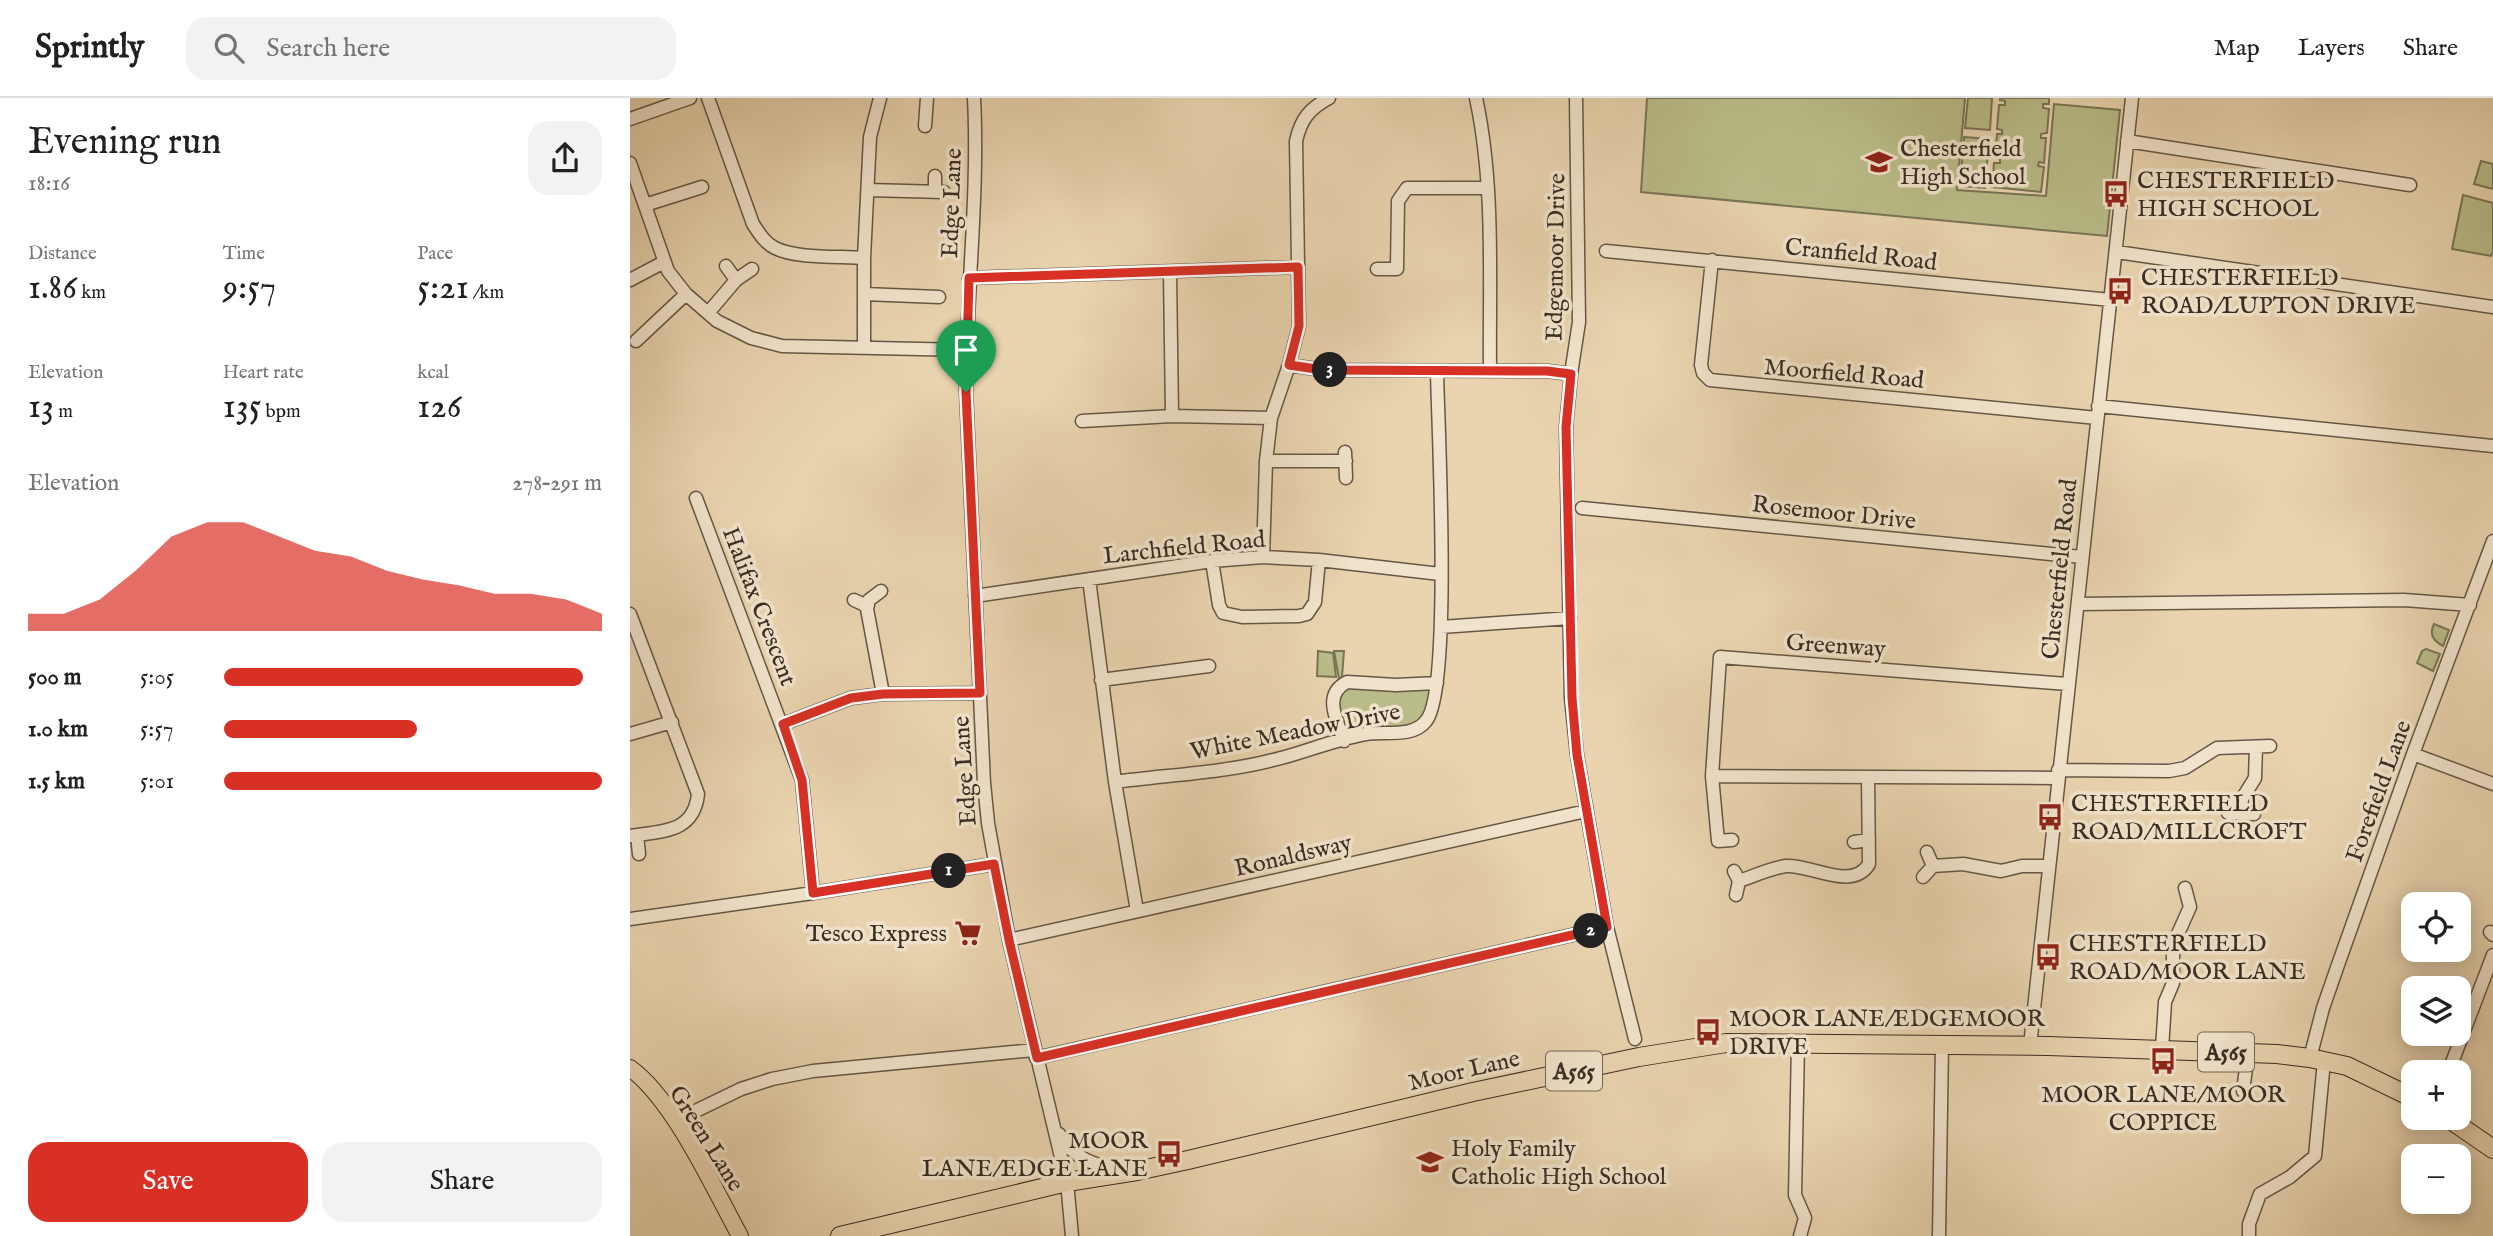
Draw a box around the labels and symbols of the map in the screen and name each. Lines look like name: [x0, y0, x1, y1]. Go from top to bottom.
place label: Chesterfield High School: [1900, 134, 2026, 193]
school or university icon: Chesterfield High School: [1864, 147, 1894, 177]
street label: Edge Lane: [935, 148, 970, 259]
place label: CHESTERFIELD HIGH SCHOOL: [2137, 166, 2334, 225]
street label: Edgemoor Drive: [1540, 173, 1573, 341]
bus stop icon: CHESTERFIELD HIGH SCHOOL: [2101, 179, 2131, 209]
street label: Cranfield Road: [1783, 232, 1939, 279]
place label: CHESTERFIELD ROAD/LUPTON DRIVE: [2141, 263, 2416, 322]
bus stop icon: CHESTERFIELD ROAD/LUPTON DRIVE: [2105, 276, 2135, 306]
pin: [936, 320, 996, 392]
pin: 3: [1312, 352, 1348, 388]
street label: Moorfield Road: [1762, 352, 1925, 397]
street label: Chesterfield Road: [2036, 477, 2085, 661]
street label: Rosemoor Drive: [1750, 489, 1917, 538]
street label: Halifax Crescent: [714, 523, 803, 690]
street label: Larchfield Road: [1101, 525, 1267, 572]
street label: Greenway: [1785, 628, 1887, 665]
street label: White Meadow Drive: [1187, 697, 1403, 768]
street label: Edge Lane: [946, 715, 985, 827]
street label: Forefield Lane: [2339, 716, 2419, 867]
place label: CHESTERFIELD ROAD/MILLCROFT: [2071, 789, 2307, 848]
bus stop icon: CHESTERFIELD ROAD/MILLCROFT: [2035, 802, 2065, 832]
street label: Ronaldsway: [1232, 828, 1355, 885]
pin: 1: [932, 854, 966, 888]
pin: 2: [1574, 914, 1608, 948]
supermarket icon: Tesco Express: [953, 918, 983, 948]
place label: Tesco Express: [806, 919, 947, 950]
place label: CHESTERFIELD ROAD/MOOR LANE: [2069, 929, 2306, 988]
bus stop icon: CHESTERFIELD ROAD/MOOR LANE: [2033, 942, 2063, 972]
place label: MOOR LANE/EDGEMOOR DRIVE: [1729, 1004, 2045, 1063]
bus stop icon: MOOR LANE/EDGEMOOR DRIVE: [1693, 1017, 1723, 1047]
road number: A565: [2198, 1032, 2254, 1071]
street label: Moor Lane: [1406, 1044, 1523, 1099]
bus stop icon: MOOR LANE/MOOR COPPICE: [2148, 1046, 2178, 1076]
road number: A565: [1546, 1052, 1602, 1090]
street label: Green Lane: [661, 1080, 750, 1198]
place label: MOOR LANE/MOOR COPPICE: [2041, 1080, 2286, 1139]
place label: MOOR LANE/EDGE LANE: [922, 1126, 1149, 1185]
place label: Holy Family Catholic High School: [1451, 1134, 1667, 1193]
bus stop icon: MOOR LANE/EDGE LANE: [1154, 1139, 1184, 1169]
school or university icon: Holy Family Catholic High School: [1415, 1147, 1445, 1177]

